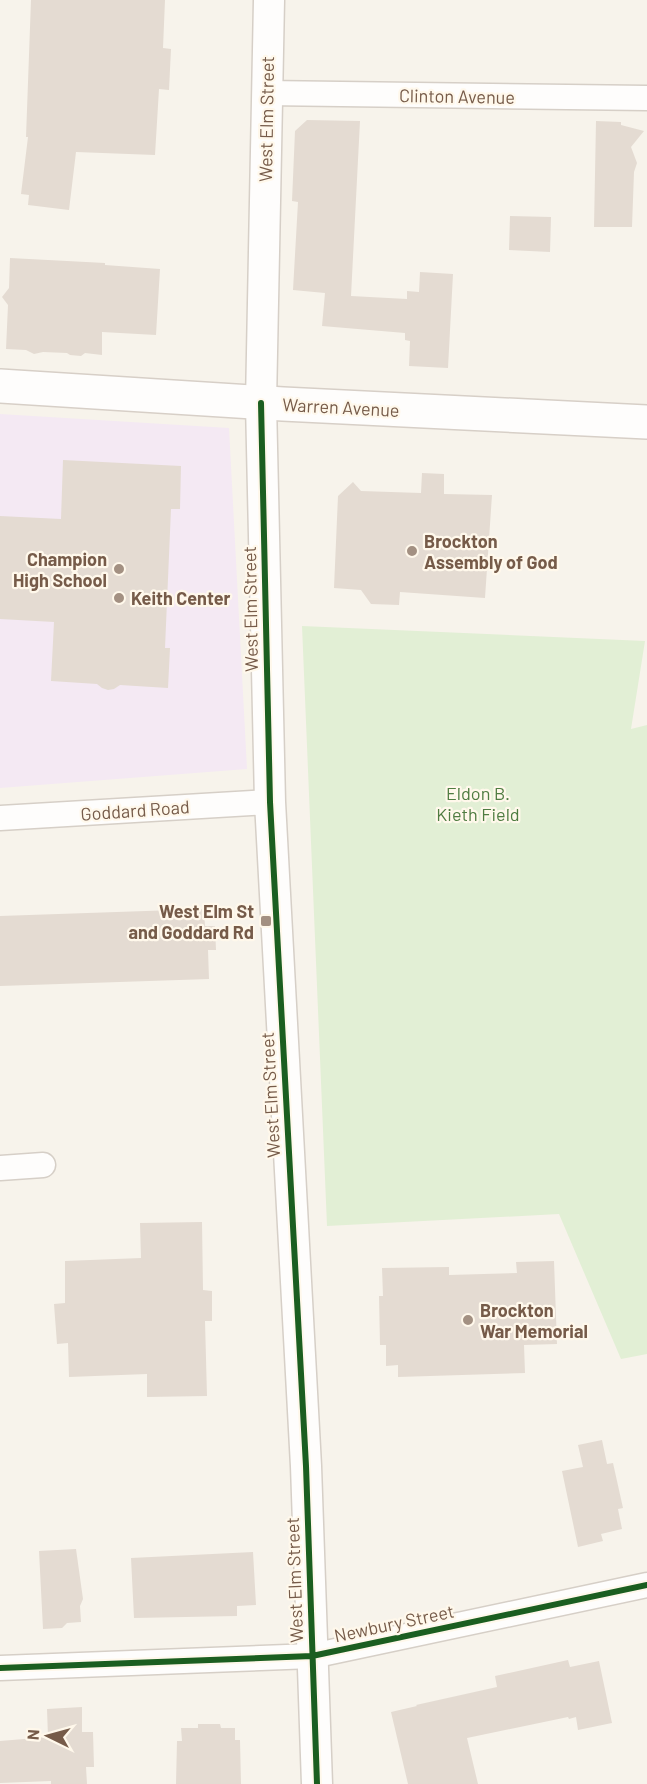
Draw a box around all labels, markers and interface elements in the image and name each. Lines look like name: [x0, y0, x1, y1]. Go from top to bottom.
street label: West Elm Street: [254, 56, 278, 182]
street label: Clinton Avenue: [399, 84, 515, 108]
street label: Warren Avenue: [282, 393, 400, 421]
place label: Brockton Assembly of God: [424, 530, 558, 573]
marker: Brockton Assembly of God: [405, 544, 419, 558]
street label: West Elm Street: [238, 546, 262, 672]
place label: Champion High School: [13, 548, 107, 591]
marker: Champion High School: [112, 562, 126, 576]
place label: Keith Center: [131, 587, 230, 609]
marker: Keith Center: [112, 591, 126, 605]
park label: Eldon B. Kieth Field: [436, 782, 520, 825]
street label: Goddard Road: [80, 795, 190, 825]
place label: West Elm St and Goddard Rd: [128, 900, 254, 943]
marker: West Elm St and Goddard Rd: [259, 914, 273, 928]
street label: West Elm Street: [256, 1032, 284, 1158]
place label: Brockton War Memorial: [480, 1299, 588, 1342]
marker: Brockton War Memorial: [461, 1313, 475, 1327]
street label: West Elm Street: [281, 1517, 307, 1643]
street label: Newbury Street: [332, 1600, 456, 1646]
north arrow: [18, 1706, 78, 1766]
text: N: [23, 1729, 42, 1741]

